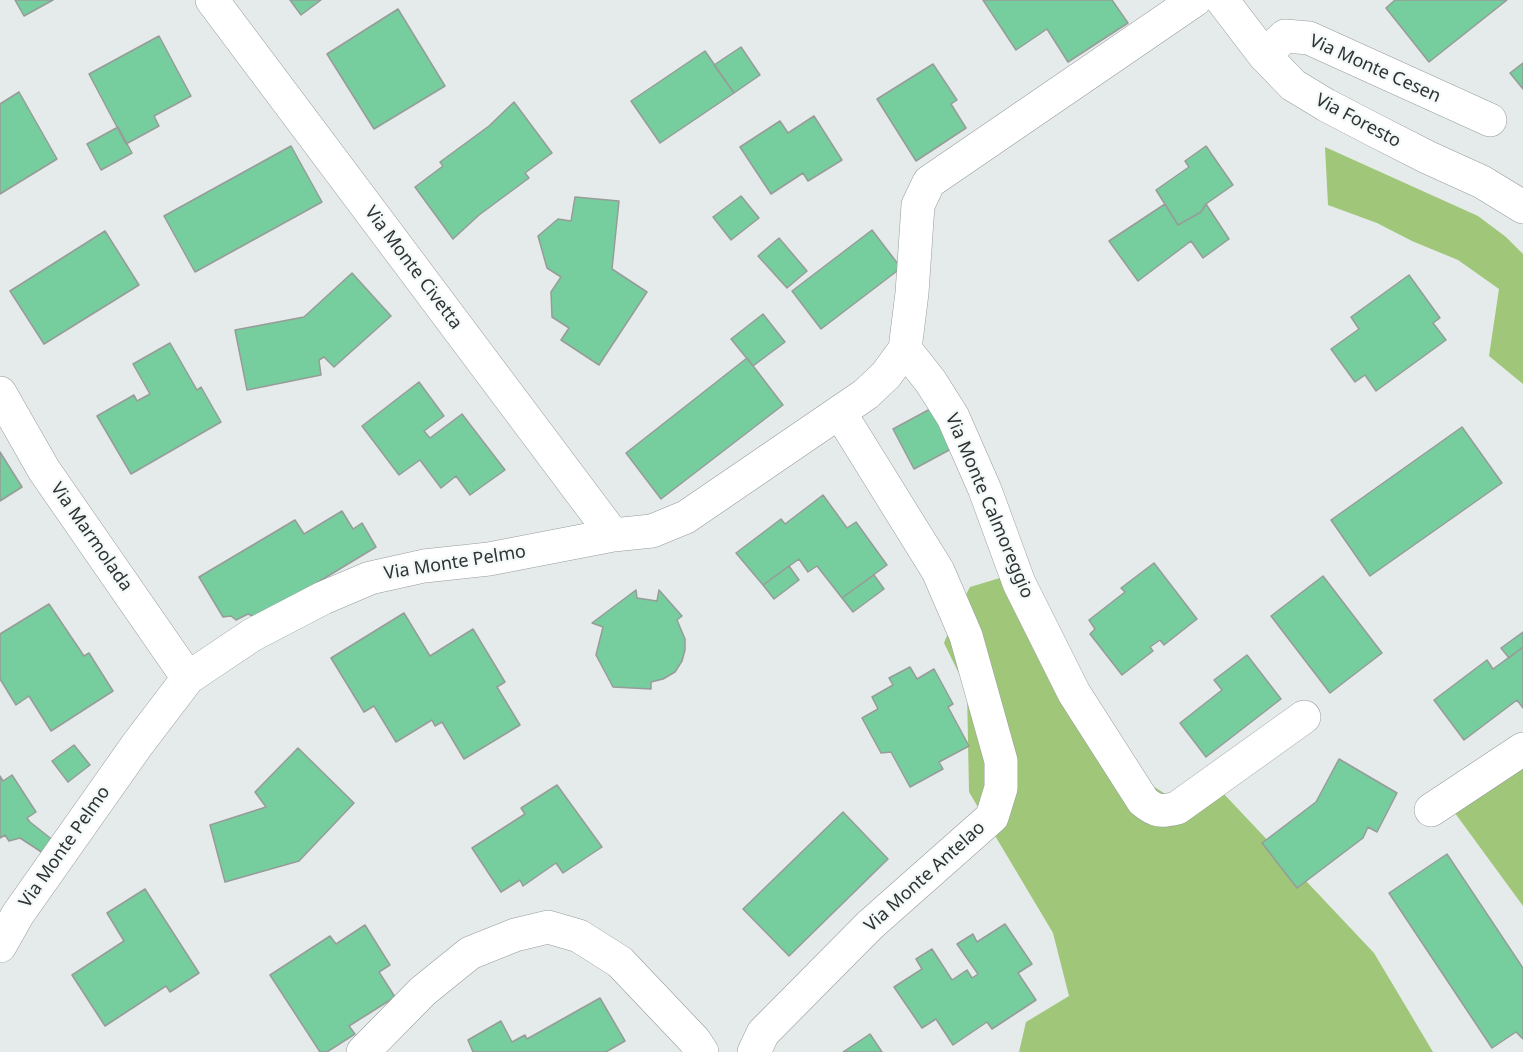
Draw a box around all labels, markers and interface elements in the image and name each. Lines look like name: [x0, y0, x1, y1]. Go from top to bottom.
street label: Via Monte Cesen: [1306, 30, 1444, 108]
street label: Via Foresto: [1312, 89, 1404, 153]
street label: Via Monte Civetta: [360, 202, 466, 334]
street label: Via Monte Calmoreggio: [940, 410, 1038, 602]
street label: Via Marmolada: [46, 478, 136, 596]
street label: Via Monte Pelmo: [383, 541, 527, 585]
street label: Via Monte Pelmo: [15, 782, 115, 912]
street label: Via Monte Antelao: [860, 817, 990, 937]

